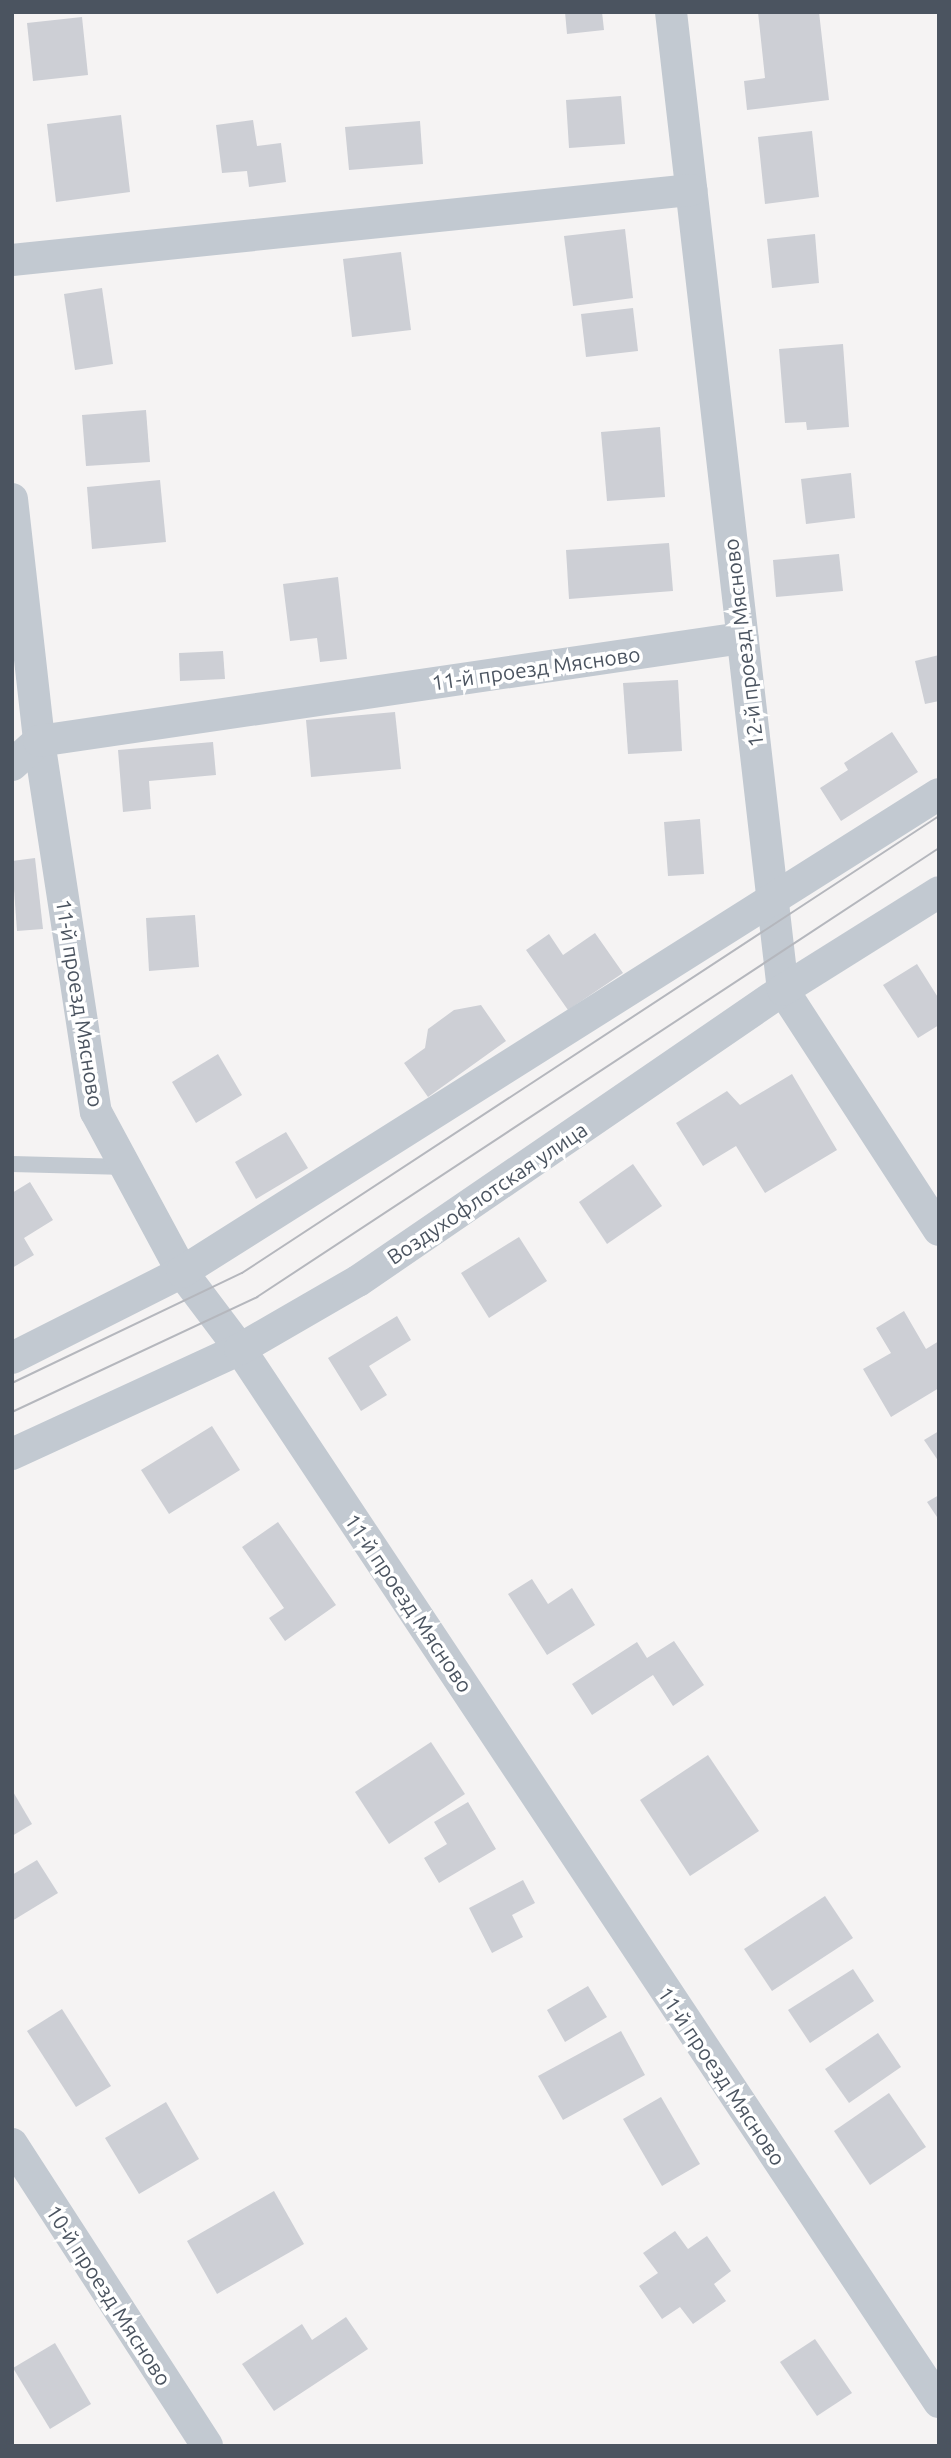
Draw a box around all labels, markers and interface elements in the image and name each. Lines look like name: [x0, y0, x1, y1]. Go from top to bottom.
street label: 12-й проезд Мясново: [718, 537, 768, 749]
street label: 11-й проезд Мясново: [430, 641, 642, 695]
street label: 11-й проезд Мясново: [51, 897, 109, 1109]
street label: Воздухофлотская улица: [382, 1117, 592, 1269]
street label: 11-й проезд Мясново: [340, 1509, 478, 1697]
street label: 11-й проезд Мясново: [653, 1982, 791, 2170]
street label: 10-й проезд Мясново: [41, 2200, 177, 2390]

